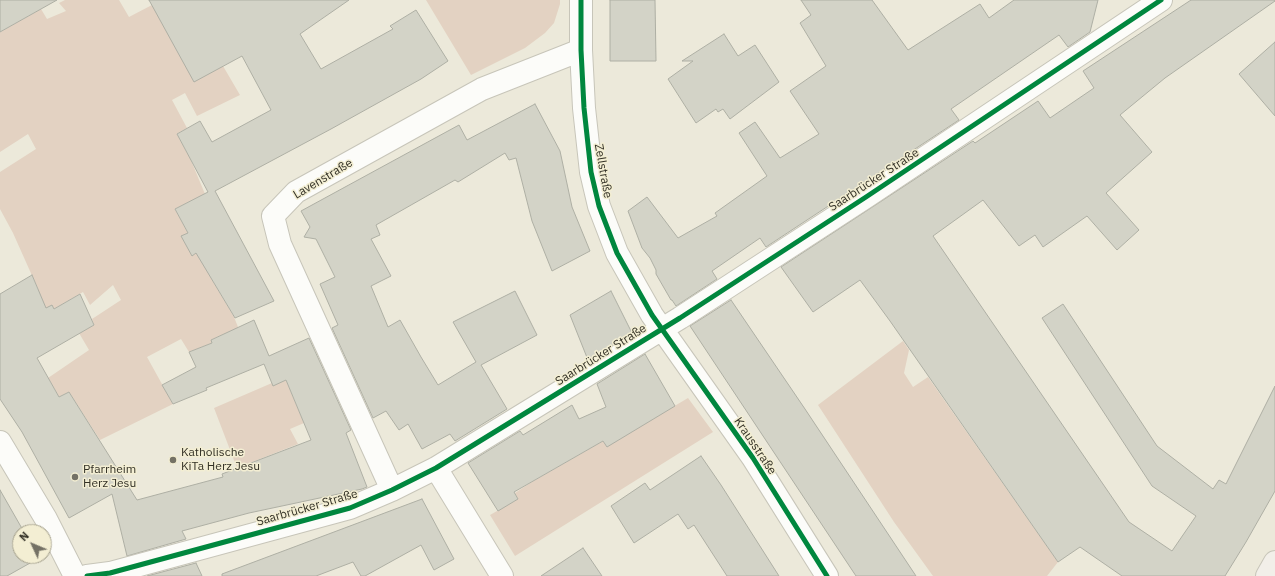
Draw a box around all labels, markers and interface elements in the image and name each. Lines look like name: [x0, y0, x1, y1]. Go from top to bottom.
street label: Zellstraße: [591, 143, 615, 199]
street label: Saarbrücker Straße: [826, 145, 922, 215]
street label: Lavenstraße: [291, 156, 355, 202]
street label: Saarbrücker Straße: [553, 321, 649, 389]
street label: Krausstraße: [731, 415, 779, 477]
place label: Katholische KiTa Herz Jesu: [181, 446, 260, 474]
marker: Katholische KiTa Herz Jesu: [168, 455, 178, 465]
place label: Pfarrheim Herz Jesu: [83, 463, 136, 491]
marker: Pfarrheim Herz Jesu: [70, 472, 80, 482]
street label: Saarbrücker Straße: [255, 487, 359, 529]
north arrow: [12, 524, 52, 564]
text: N: [16, 529, 32, 544]

